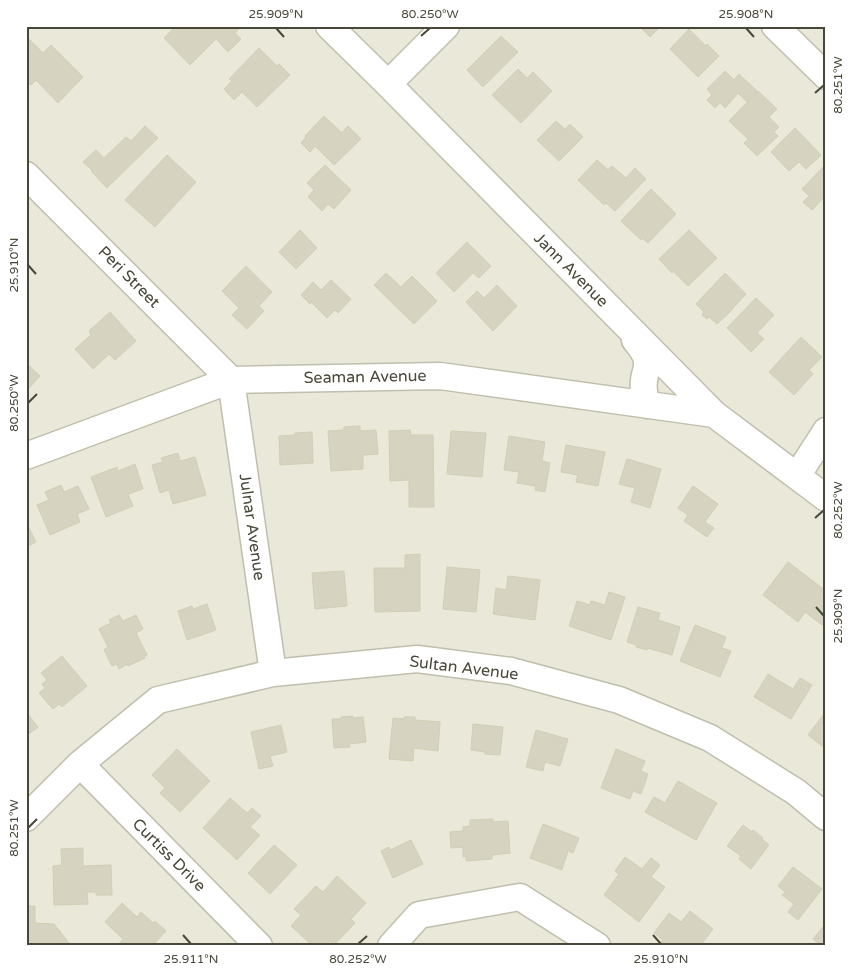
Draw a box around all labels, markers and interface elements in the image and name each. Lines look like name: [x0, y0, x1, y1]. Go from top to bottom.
text: 25.909°N: [249, 7, 303, 21]
text: 80.250°W: [401, 7, 459, 21]
text: 25.908°N: [719, 7, 773, 21]
text: 80.251°W: [831, 56, 845, 114]
street label: Jann Avenue: [530, 229, 612, 311]
text: 25.910°N: [7, 238, 21, 292]
street label: Peri Street: [94, 242, 164, 312]
street label: Seaman Avenue: [303, 366, 427, 388]
text: 80.250°W: [7, 374, 21, 432]
street label: Julnar Avenue: [235, 472, 269, 582]
text: 80.252°W: [831, 481, 845, 539]
text: 25.909°N: [831, 589, 845, 643]
street label: Sultan Avenue: [408, 651, 520, 685]
text: 80.251°W: [7, 799, 21, 857]
street label: Curtiss Drive: [128, 814, 210, 896]
text: 25.911°N: [164, 952, 218, 966]
text: 80.252°W: [329, 952, 387, 966]
text: 25.910°N: [634, 952, 688, 966]

